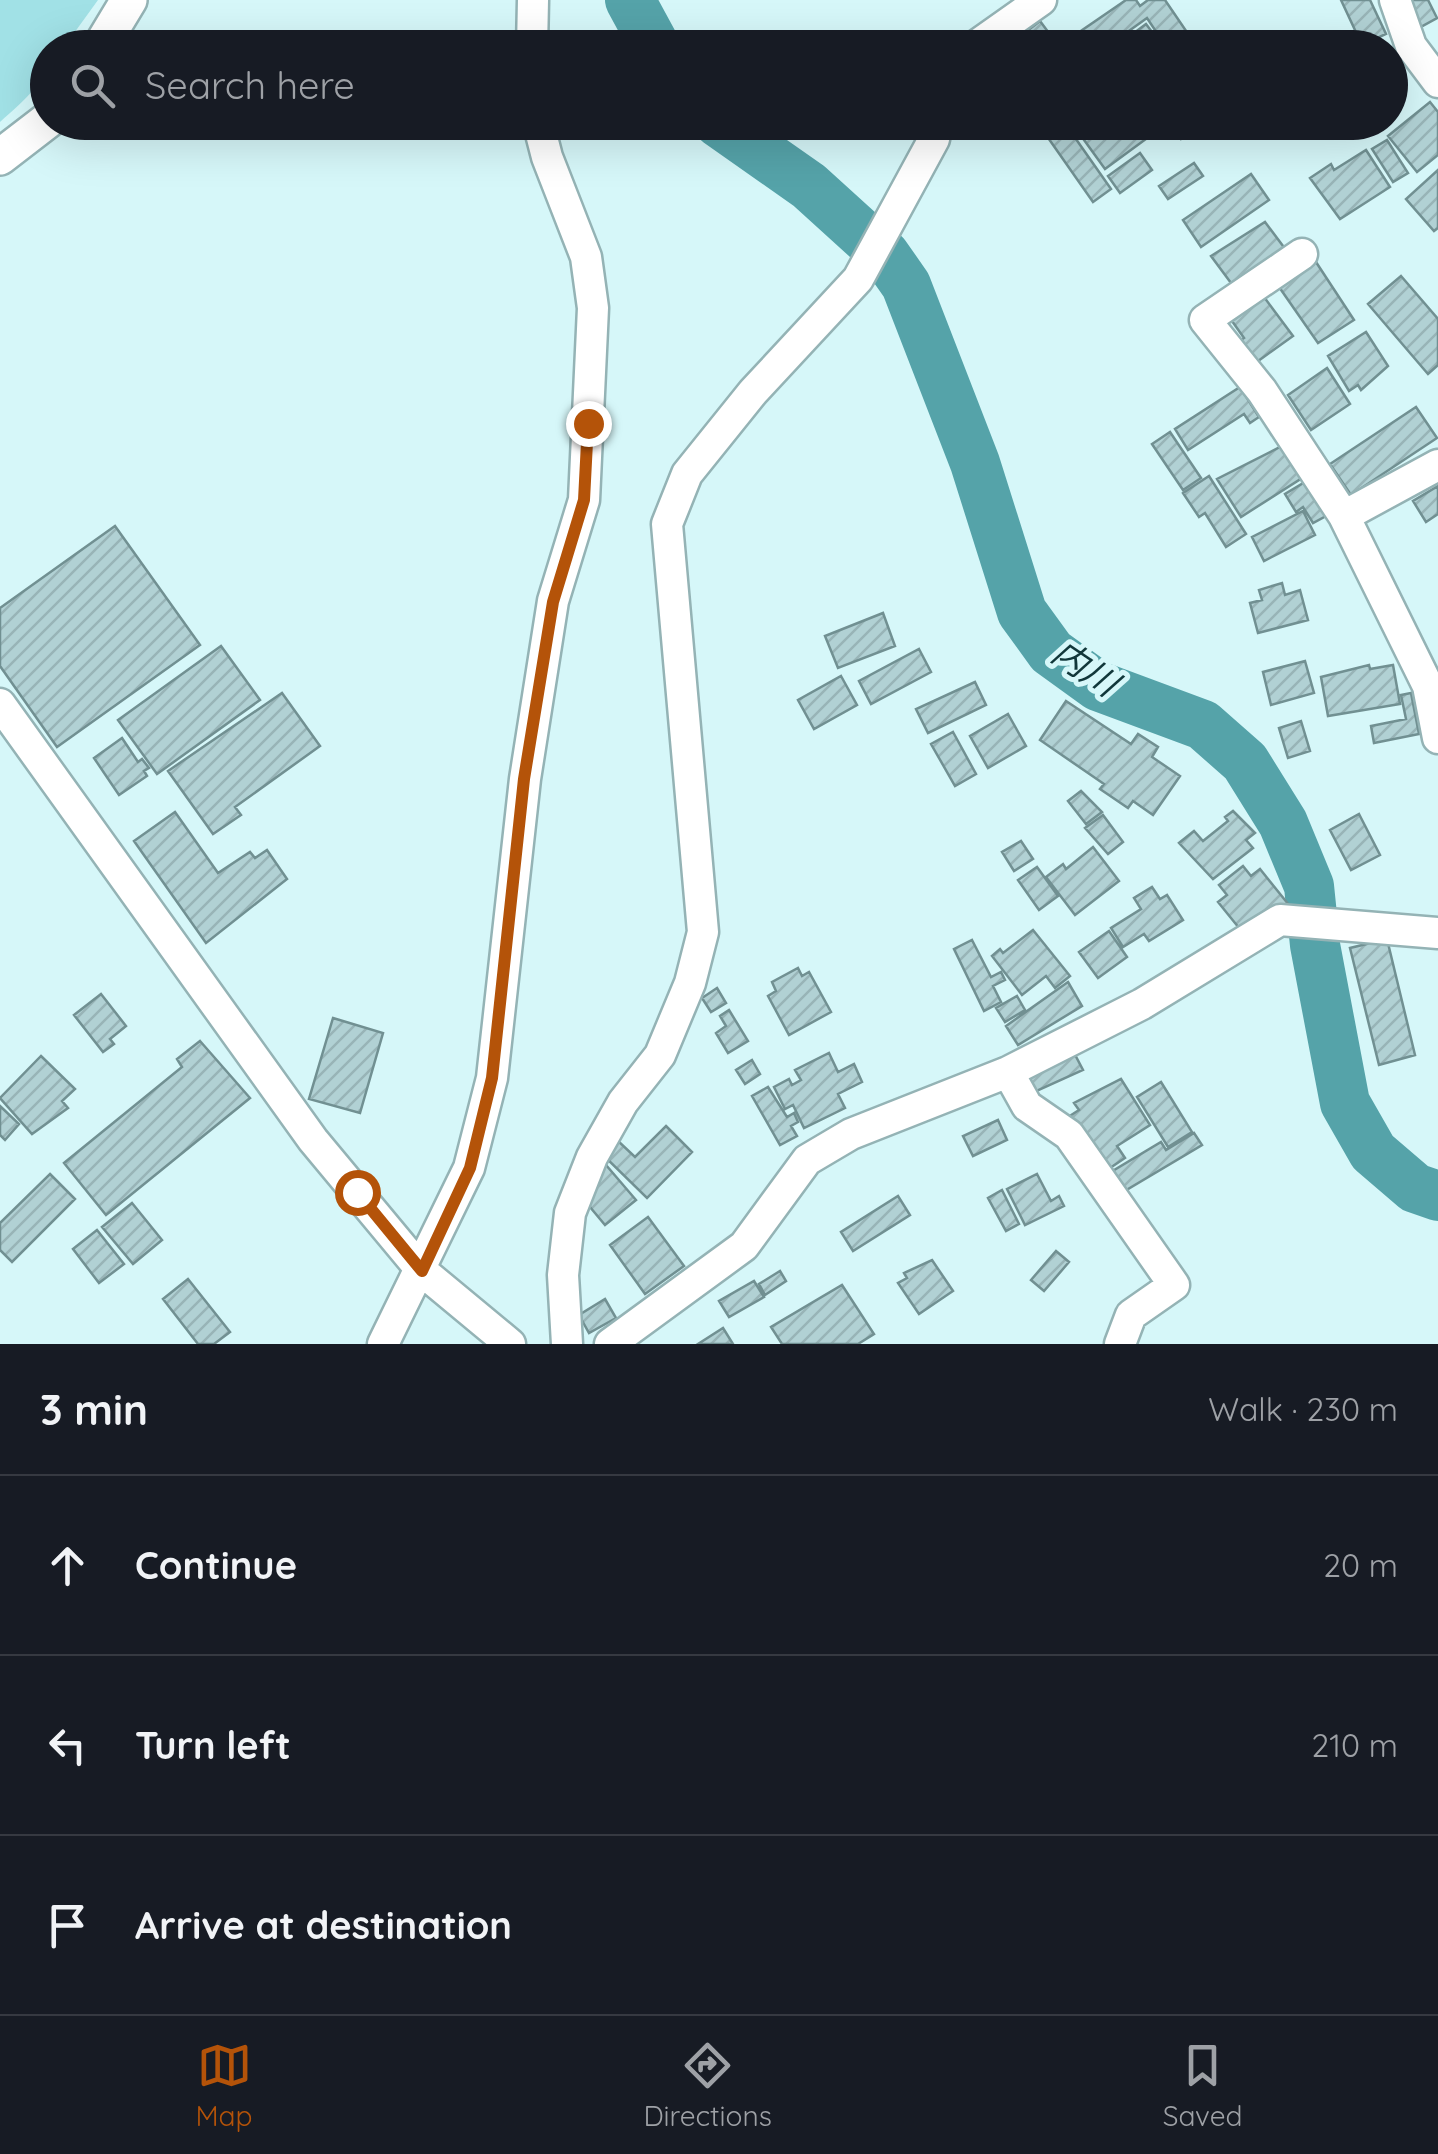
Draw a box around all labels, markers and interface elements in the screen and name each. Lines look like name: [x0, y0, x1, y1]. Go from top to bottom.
search box: [30, 30, 1408, 140]
icon: search: [65, 58, 120, 113]
text: Search here: [145, 61, 355, 109]
route end: [566, 401, 612, 447]
water label: 内川: [1044, 629, 1130, 707]
route start: [335, 1170, 381, 1216]
text: 3 min: [40, 1383, 148, 1436]
text: Walk · 230 m: [1208, 1389, 1398, 1429]
icon: ahead: [40, 1538, 95, 1593]
text: Continue: [135, 1541, 297, 1589]
text: 20 m: [1323, 1545, 1398, 1585]
icon: left: [40, 1718, 95, 1773]
text: Turn left: [135, 1721, 291, 1769]
text: 210 m: [1311, 1725, 1398, 1765]
icon: arrive: [40, 1898, 95, 1953]
text: Arrive at destination: [135, 1901, 512, 1949]
tab: Map: [195, 2038, 253, 2133]
tab: Directions: [643, 2038, 772, 2133]
tab: Saved: [1163, 2038, 1243, 2133]

